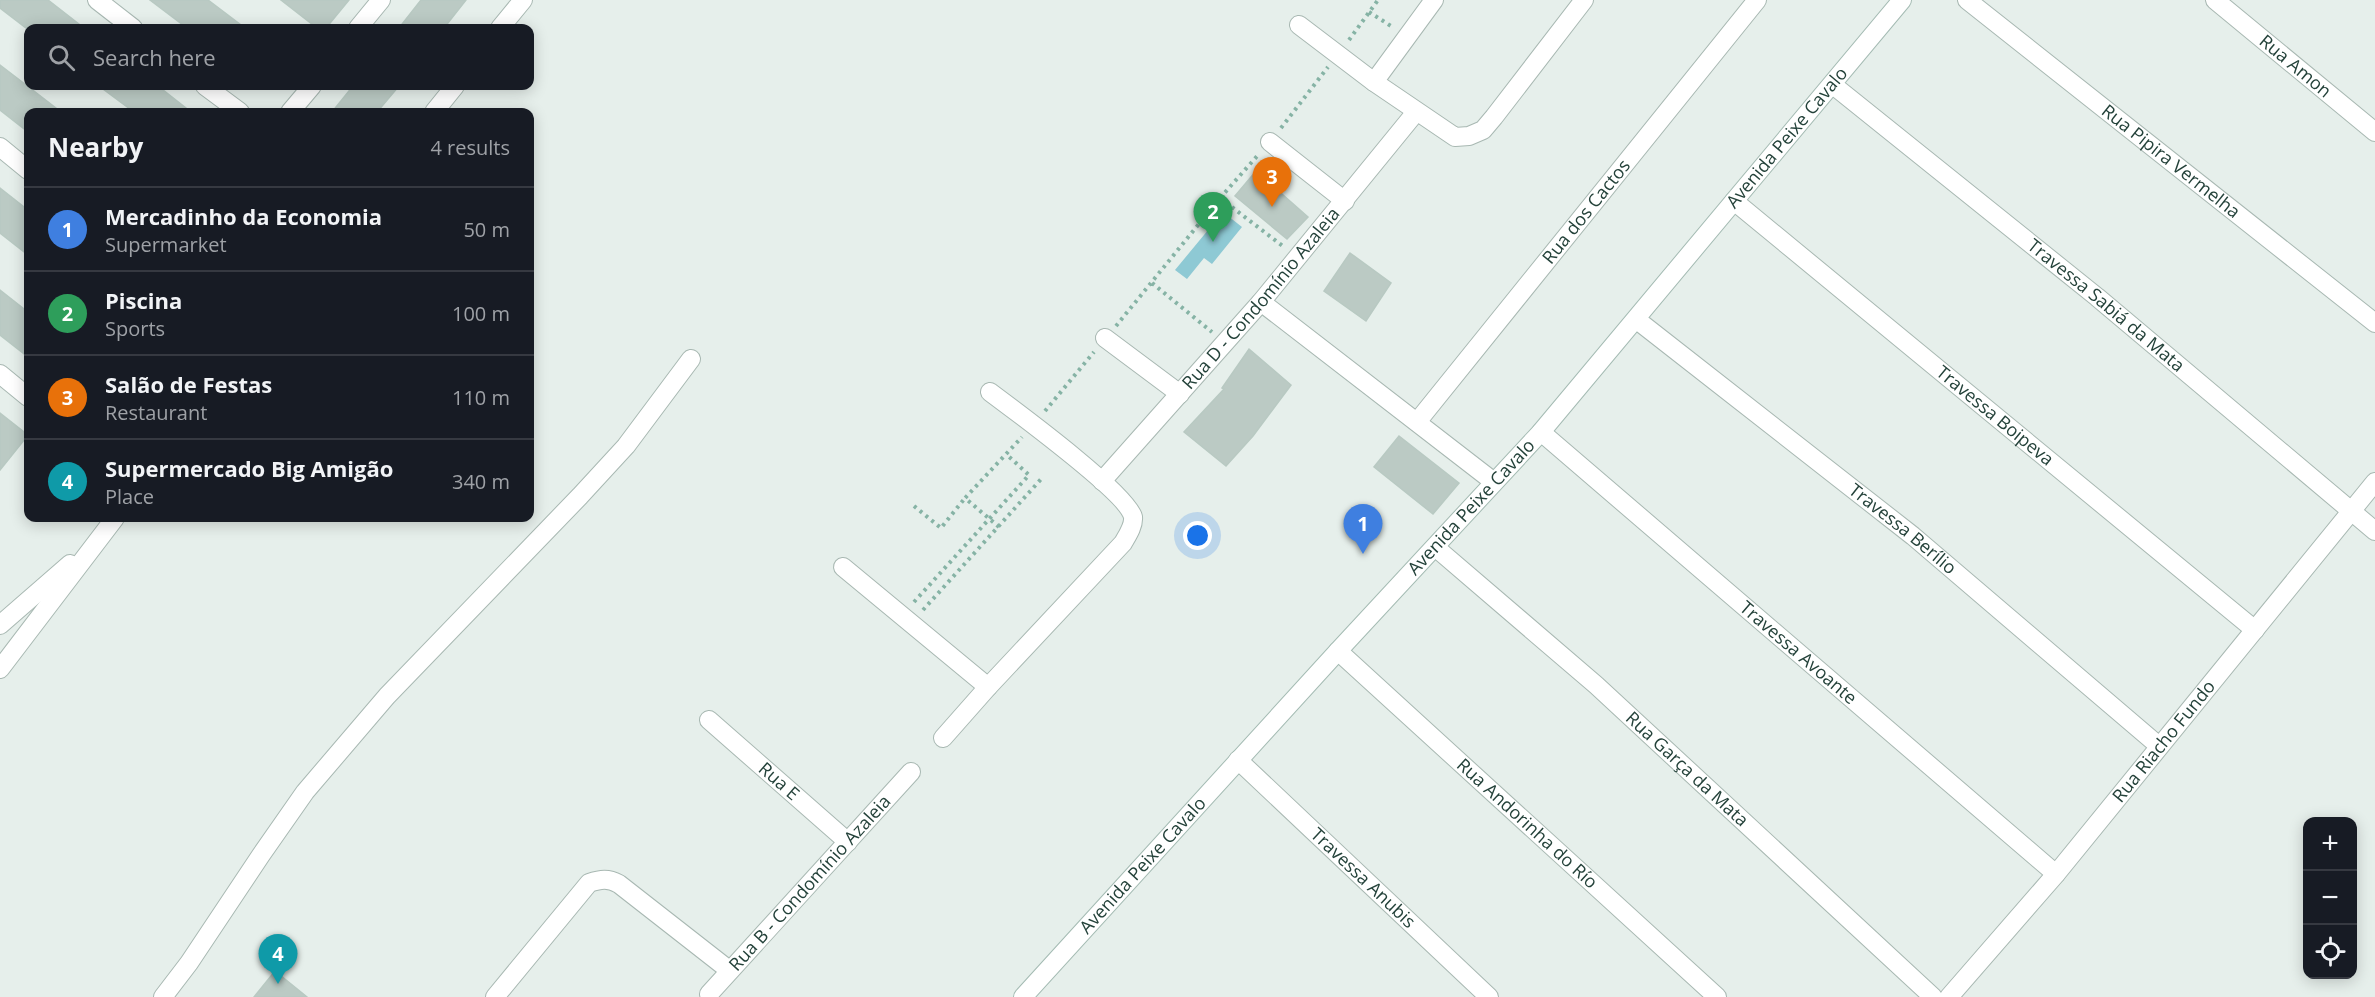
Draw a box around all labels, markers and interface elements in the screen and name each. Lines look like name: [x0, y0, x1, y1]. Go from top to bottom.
search box: [24, 24, 534, 90]
street label: Rua Amon: [2255, 29, 2337, 102]
icon: search: [45, 41, 78, 74]
text: Search here: [93, 42, 216, 72]
street label: Avenida Peixe Cavalo: [1720, 61, 1852, 213]
street label: Rua Pipira Vermelha: [2097, 98, 2246, 223]
text: Nearby: [48, 129, 143, 165]
text: 4 results: [430, 134, 510, 161]
street label: Rua dos Cactos: [1536, 154, 1635, 268]
pin: 3: [1252, 158, 1292, 207]
pin: 2: [1194, 192, 1232, 242]
text: Mercadinho da Economia: [105, 201, 382, 231]
street label: Rua D - Condomínio Azaleia: [1176, 202, 1344, 394]
text: 1: [62, 216, 73, 243]
text: 50 m: [463, 216, 510, 243]
text: Supermarket: [105, 231, 227, 258]
street label: Travessa Sabiá da Mata: [2023, 233, 2190, 377]
text: Piscina: [105, 285, 182, 315]
text: 2: [62, 300, 73, 327]
text: 100 m: [452, 300, 510, 327]
text: Sports: [105, 315, 165, 342]
street label: Travessa Boipeva: [1932, 360, 2059, 471]
text: Salão de Festas: [105, 369, 272, 399]
text: 3: [62, 384, 73, 411]
text: 110 m: [452, 384, 510, 411]
text: Restaurant: [105, 399, 207, 426]
street label: Avenida Peixe Cavalo: [1402, 433, 1540, 580]
text: Supermercado Big Amigão: [105, 453, 393, 483]
text: 4: [62, 468, 73, 495]
text: 340 m: [452, 468, 510, 495]
street label: Travessa Berílio: [1844, 477, 1962, 579]
text: Place: [105, 483, 154, 510]
pin: 1: [1344, 504, 1382, 554]
your location: [1183, 521, 1212, 550]
street label: Travessa Avoante: [1735, 595, 1863, 709]
street label: Rua Riacho Fundo: [2106, 675, 2220, 807]
street label: Rua Garça da Mata: [1621, 706, 1754, 831]
street label: Rua Andorinha do Río: [1452, 752, 1603, 893]
street label: Rua E: [754, 756, 805, 805]
street label: Rua B - Condomínio Azaleia: [723, 789, 896, 976]
street label: Avenida Peixe Cavalo: [1074, 791, 1211, 938]
map controls: [2303, 817, 2357, 979]
button: +: [2303, 817, 2357, 871]
street label: Travessa Anubis: [1306, 822, 1421, 933]
button: −: [2303, 871, 2357, 925]
button: locate: [2303, 925, 2357, 979]
pin: 4: [258, 934, 298, 984]

